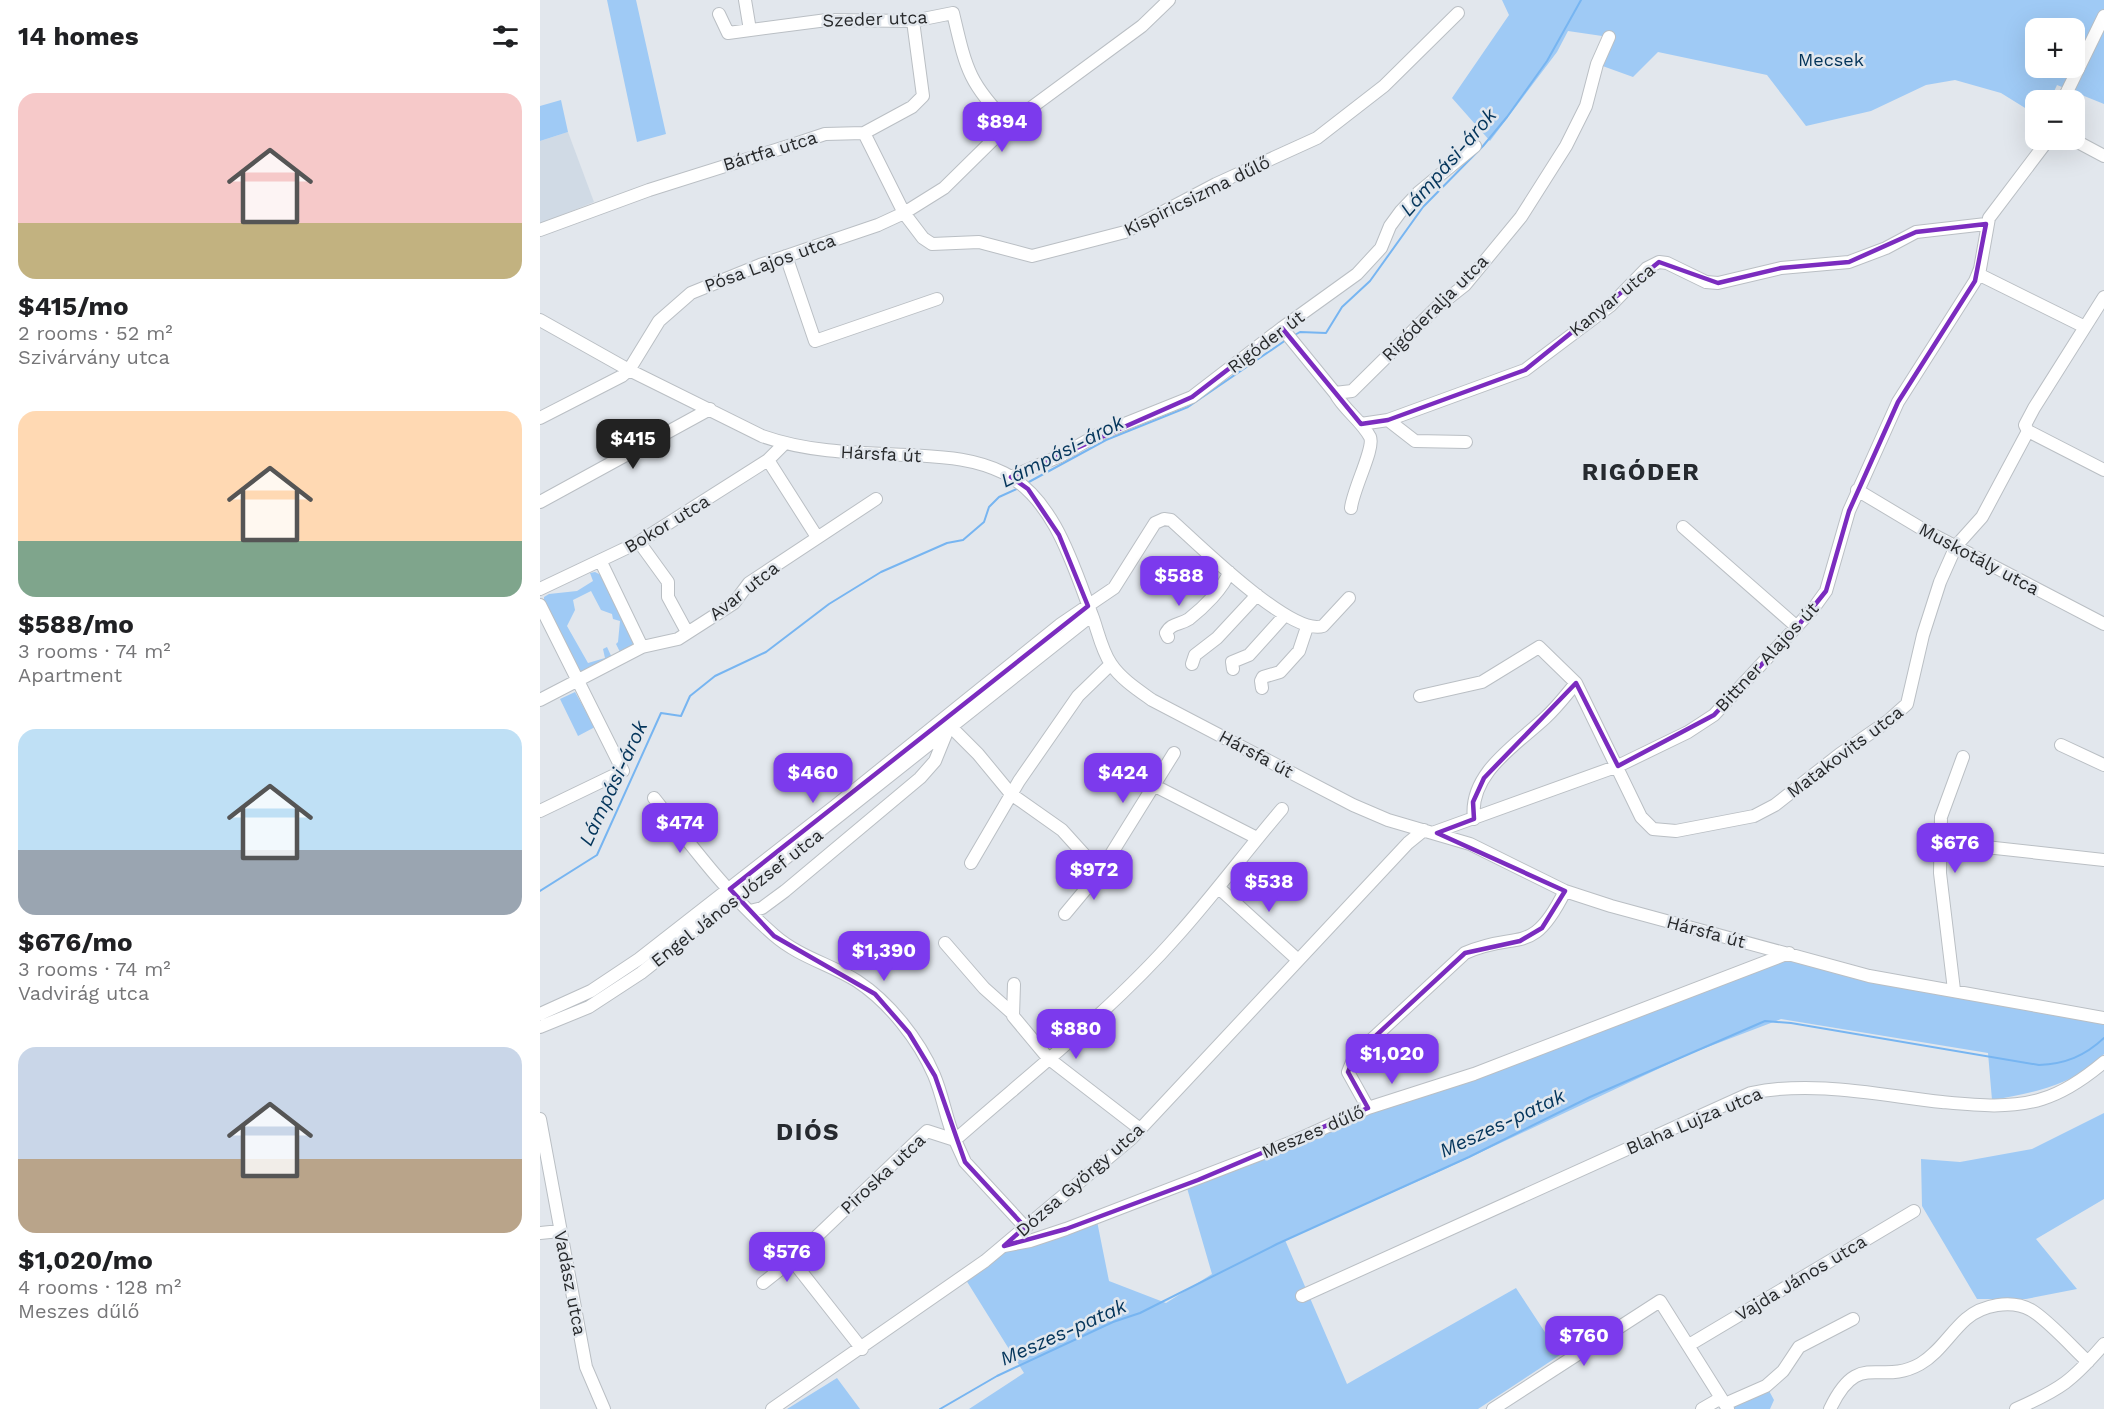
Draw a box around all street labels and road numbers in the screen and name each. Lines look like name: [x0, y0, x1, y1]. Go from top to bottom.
street label: Szeder utca: [822, 6, 928, 31]
street label: Bártfa utca: [720, 126, 819, 175]
street label: Kispiricsizma dűlő: [1120, 151, 1273, 240]
street label: Pósa Lajos utca: [701, 229, 838, 296]
street label: Rigóderalja utca: [1377, 250, 1492, 365]
street label: Kanyar utca: [1565, 259, 1659, 340]
street label: Rigóder út: [1223, 306, 1308, 377]
street label: Hársfa út: [840, 441, 922, 466]
street label: Bokor utca: [621, 490, 713, 557]
street label: Muskotály utca: [1916, 518, 2043, 599]
street label: Avar utca: [705, 557, 783, 624]
street label: Bittner Alajos út: [1711, 597, 1823, 716]
street label: Matakovits utca: [1783, 701, 1907, 802]
street label: Hársfa út: [1216, 725, 1297, 782]
street label: Engel János József utca: [647, 824, 827, 971]
street label: Hársfa út: [1664, 911, 1748, 952]
street label: Blaha Lujza utca: [1623, 1082, 1765, 1159]
street label: Meszes dűlő: [1258, 1101, 1367, 1163]
street label: Dózsa György utca: [1012, 1119, 1148, 1241]
street label: Piroska utca: [836, 1129, 929, 1218]
street label: Vadász utca: [550, 1229, 591, 1337]
street label: Vajda János utca: [1732, 1230, 1870, 1325]

